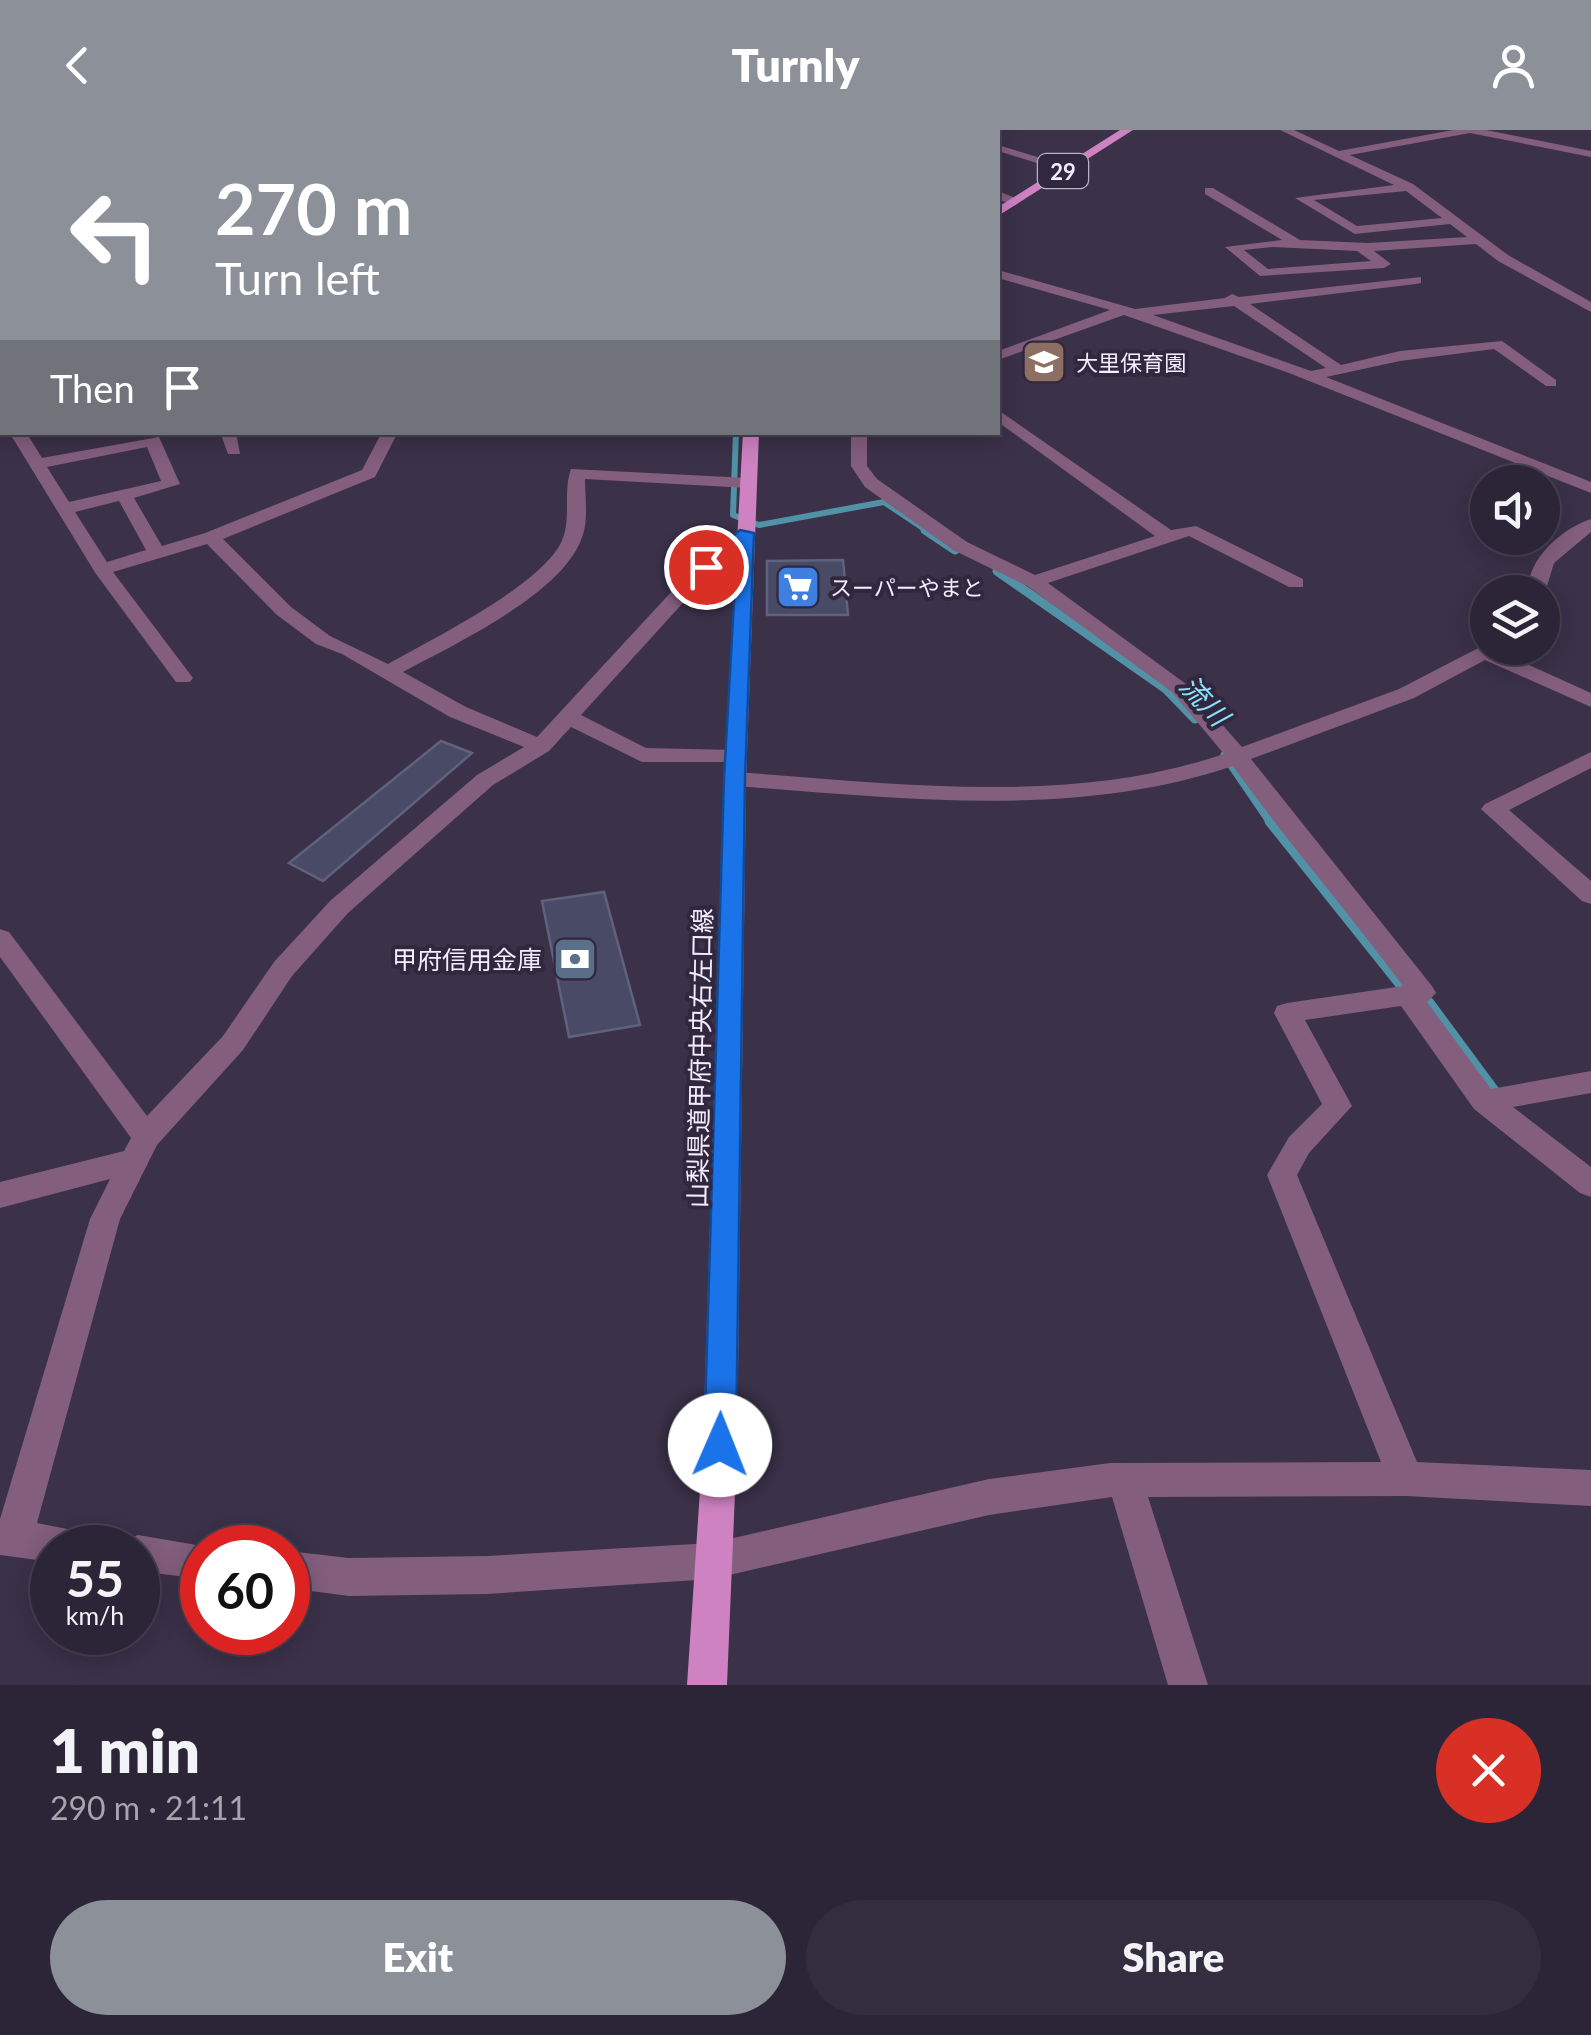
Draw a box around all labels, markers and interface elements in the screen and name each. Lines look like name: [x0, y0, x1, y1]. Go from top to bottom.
icon: back: [50, 38, 105, 93]
text: Turnly: [731, 38, 860, 92]
icon: person: [1486, 38, 1541, 93]
road number: 29: [1038, 154, 1088, 188]
text: 270 m: [215, 166, 412, 250]
icon: left: [50, 170, 180, 300]
text: Turn left: [215, 251, 380, 305]
school or university icon: 大里保育園: [1021, 339, 1067, 385]
place label: 大里保育園: [1076, 349, 1186, 376]
icon: arrive: [155, 360, 210, 415]
text: Then: [50, 365, 135, 411]
map controls: [1470, 465, 1560, 665]
button: sound: [1470, 465, 1560, 555]
pin: [664, 525, 749, 610]
icon: arrive: [679, 540, 734, 595]
supermarket icon: スーパーやまと: [775, 564, 821, 610]
place label: スーパーやまと: [830, 574, 984, 601]
button: layers: [1470, 575, 1560, 665]
water label: 流川: [1173, 668, 1239, 734]
street label: 山梨県道甲府中央右左口線: [681, 908, 717, 1208]
bank icon: 甲府信用金庫: [552, 936, 598, 982]
place label: 甲府信用金庫: [392, 944, 542, 974]
position arrow: [668, 1393, 772, 1497]
speed limit sign: 60: [180, 1525, 310, 1655]
text: 55: [66, 1548, 124, 1608]
text: km/h: [66, 1600, 124, 1630]
text: 1 min: [50, 1714, 200, 1786]
button: close: [1436, 1718, 1541, 1823]
text: 290 m · 21:11: [50, 1788, 247, 1827]
button: Exit: [50, 1900, 786, 2015]
button: Share: [806, 1900, 1541, 2015]

